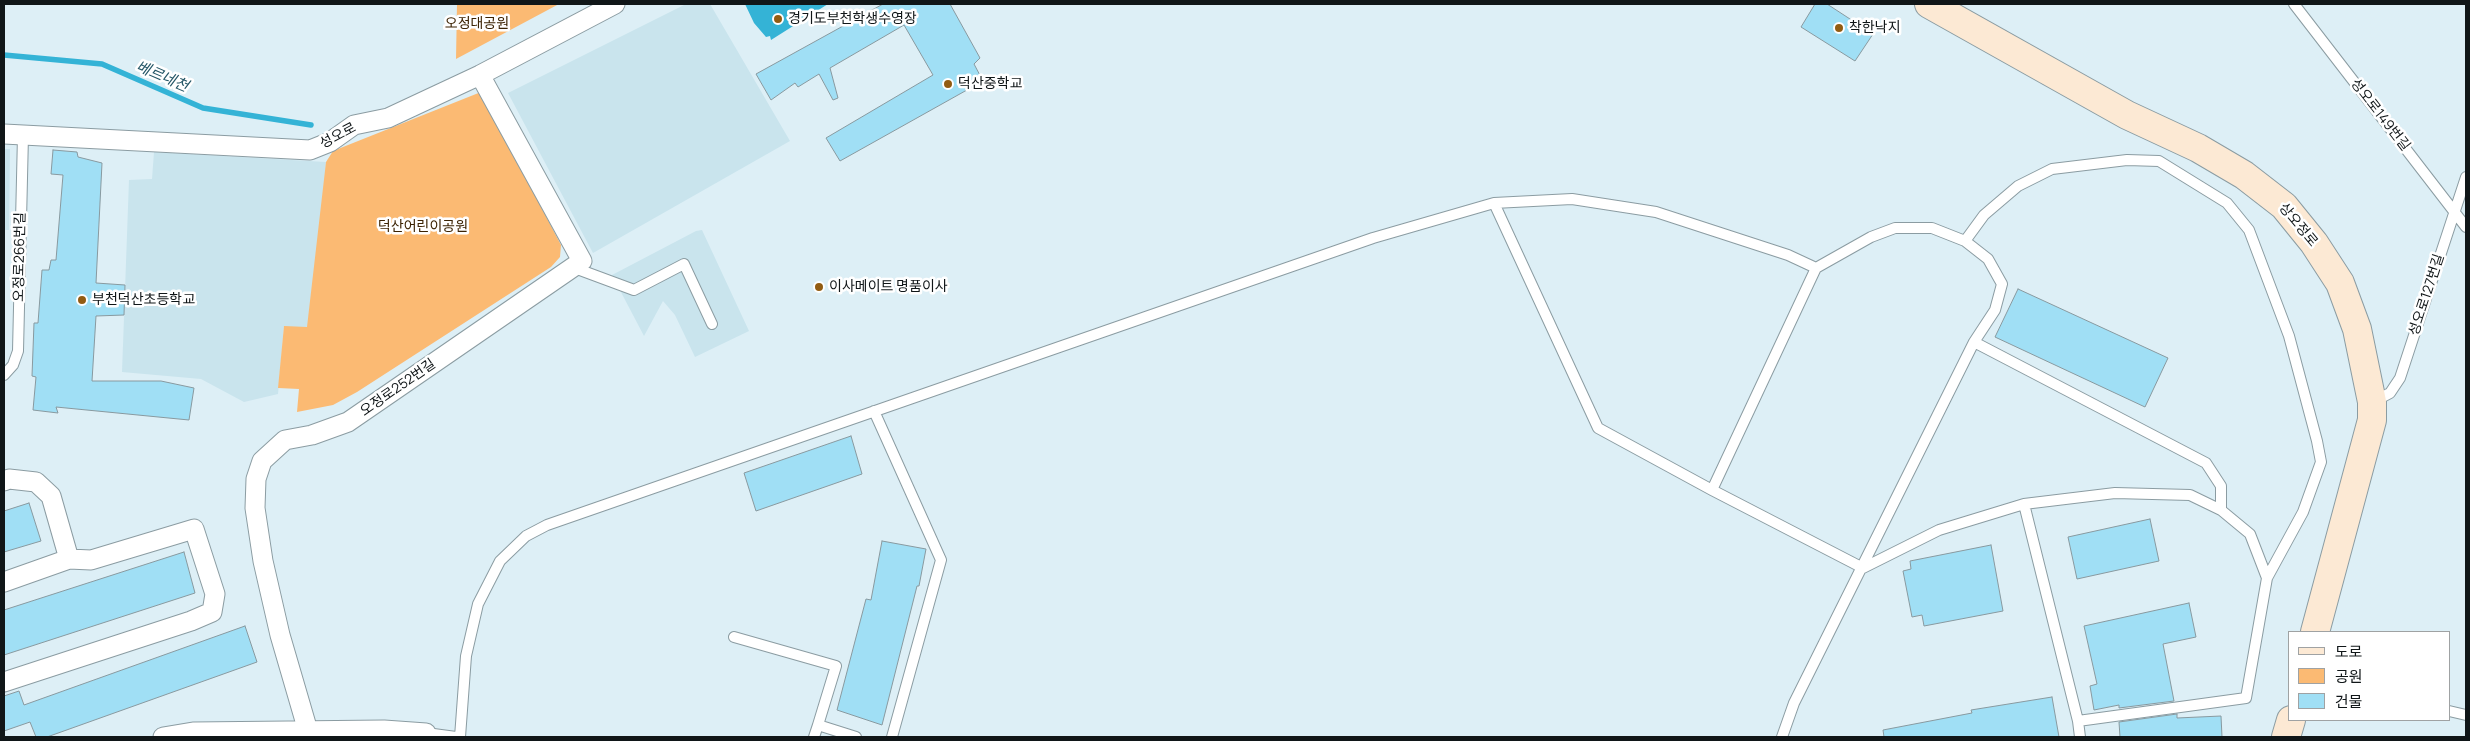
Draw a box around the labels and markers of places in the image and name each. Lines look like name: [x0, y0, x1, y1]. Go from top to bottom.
place label: 경기도부천학생수영장: [788, 11, 917, 27]
marker: 경기도부천학생수영장: [772, 13, 784, 25]
place label: 착한낙지: [1849, 20, 1901, 36]
marker: 착한낙지: [1833, 22, 1845, 34]
place label: 덕산중학교: [958, 76, 1022, 92]
marker: 덕산중학교: [942, 78, 954, 90]
place label: 이사메이트 명품이사: [829, 279, 948, 295]
marker: 이사메이트 명품이사: [813, 281, 825, 293]
place label: 부천덕산초등학교: [92, 292, 195, 308]
marker: 부천덕산초등학교: [76, 294, 88, 306]

